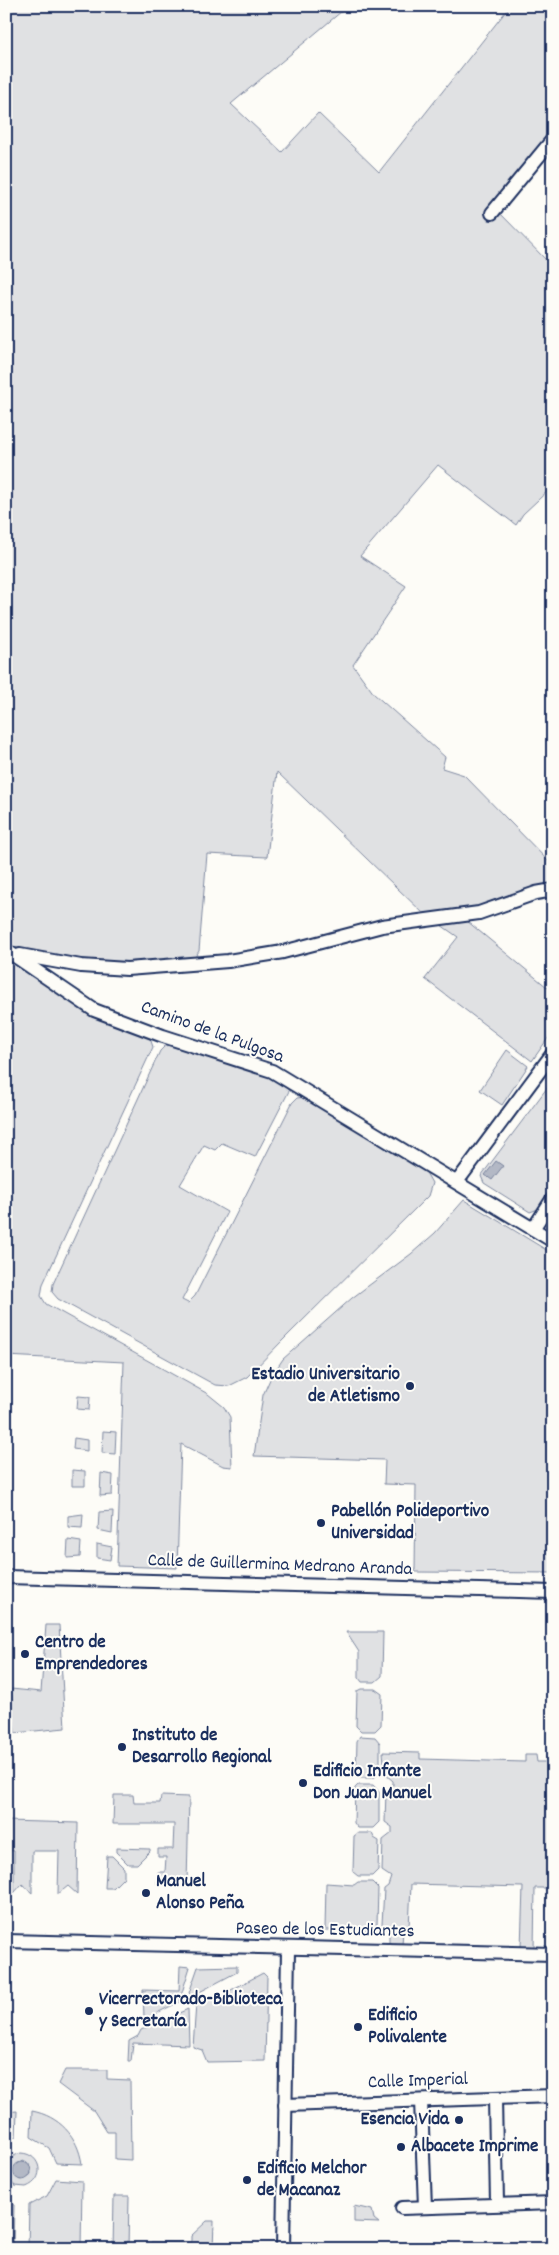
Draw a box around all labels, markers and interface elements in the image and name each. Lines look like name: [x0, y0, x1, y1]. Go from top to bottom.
street label: Camino de la Pulgosa: [137, 995, 289, 1072]
place label: Estadio Universitario de Atletismo: [251, 1362, 401, 1411]
marker: Estadio Universitario de Atletismo: [404, 1380, 416, 1392]
place label: Pabellón Polideportivo Universidad: [331, 1499, 490, 1548]
marker: Pabellón Polideportivo Universidad: [315, 1517, 327, 1529]
street label: Calle de Guillermina Medrano Aranda: [147, 1548, 414, 1584]
place label: Centro de Emprendedores: [35, 1630, 148, 1679]
marker: Centro de Emprendedores: [19, 1648, 31, 1660]
place label: Instituto de Desarrollo Regional: [132, 1723, 272, 1772]
marker: Instituto de Desarrollo Regional: [116, 1741, 128, 1753]
place label: Edificio Infante Don Juan Manuel: [313, 1759, 432, 1808]
marker: Edificio Infante Don Juan Manuel: [297, 1777, 309, 1789]
place label: Manuel Alonso Peña: [156, 1869, 245, 1918]
marker: Manuel Alonso Peña: [140, 1887, 152, 1899]
street label: Paseo de los Estudiantes: [235, 1916, 415, 1946]
place label: Vicerrectorado-Biblioteca y Secretaría: [99, 1987, 283, 2036]
place label: Edificio Polivalente: [368, 2003, 447, 2052]
marker: Vicerrectorado-Biblioteca y Secretaría: [83, 2005, 95, 2017]
marker: Edificio Polivalente: [352, 2021, 364, 2033]
street label: Calle Imperial: [368, 2067, 469, 2097]
place label: Esencia Vida: [360, 2107, 450, 2134]
marker: Esencia Vida: [453, 2114, 465, 2126]
place label: Albacete Imprime: [411, 2134, 538, 2161]
marker: Albacete Imprime: [395, 2141, 407, 2153]
place label: Edificio Melchor de Macanaz: [257, 2156, 368, 2205]
marker: Edificio Melchor de Macanaz: [241, 2174, 253, 2186]

